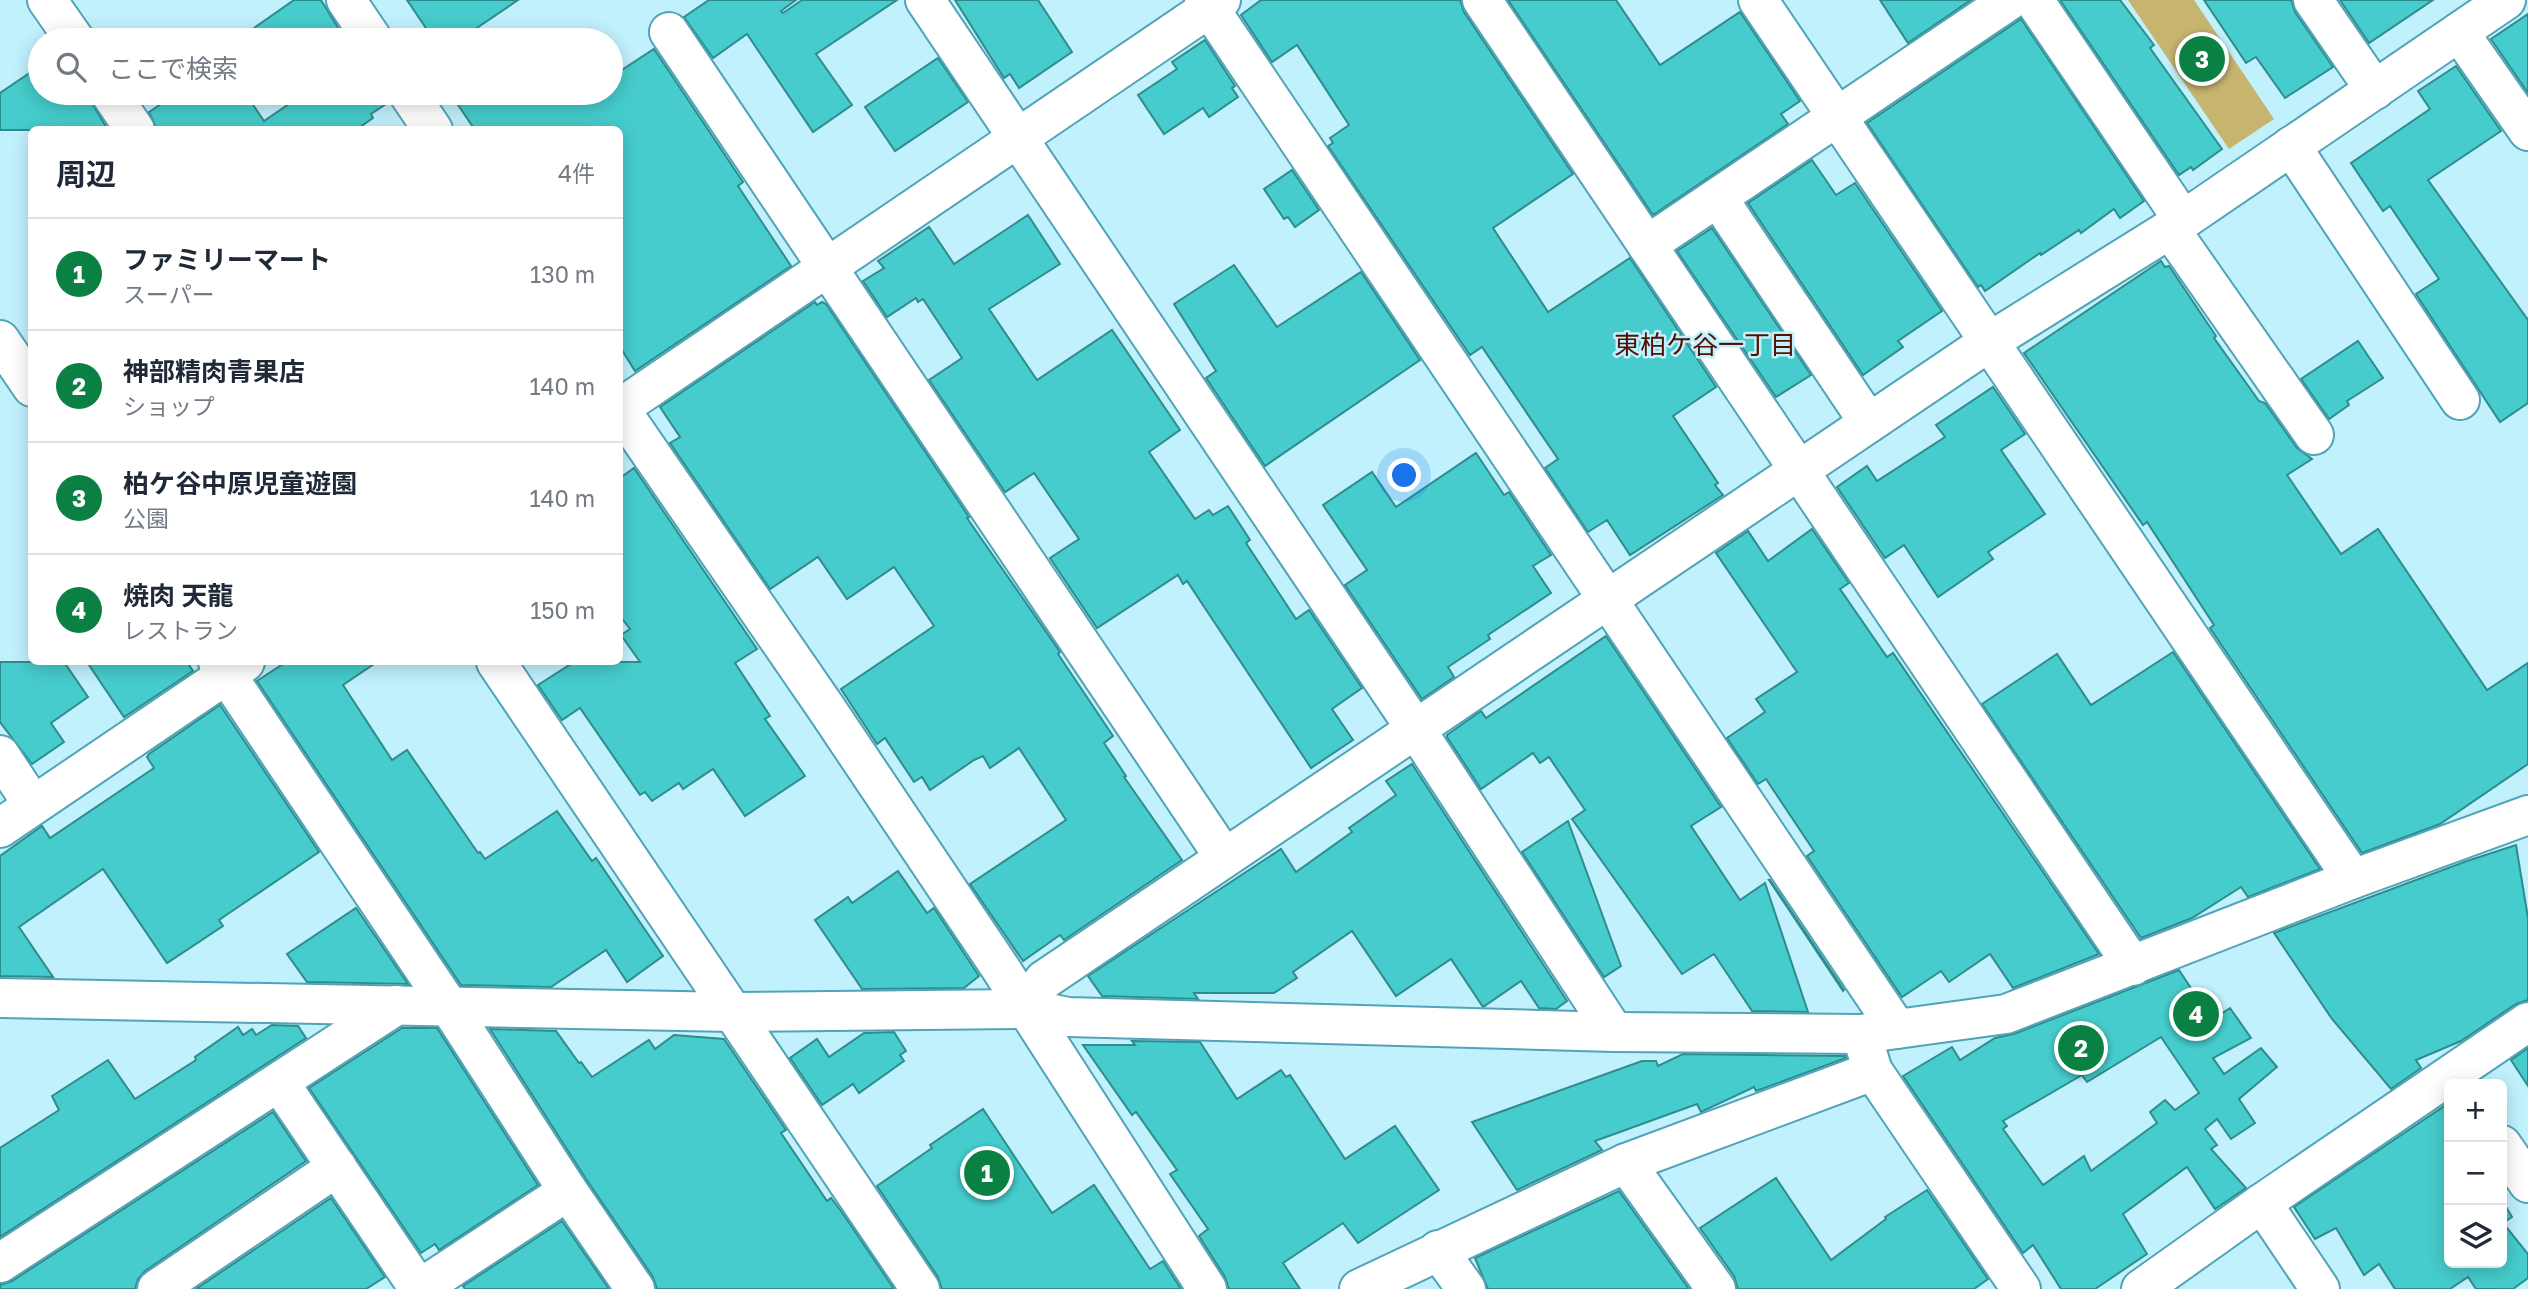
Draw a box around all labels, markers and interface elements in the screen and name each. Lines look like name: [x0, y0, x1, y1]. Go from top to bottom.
search box: [28, 28, 623, 105]
pin: 3: [2179, 33, 2225, 85]
icon: search: [52, 48, 90, 86]
text: ここで検索: [108, 53, 238, 84]
text: 周辺: [56, 156, 116, 192]
text: 4件: [558, 159, 595, 187]
text: ファミリーマート: [123, 244, 331, 275]
text: 1: [73, 260, 85, 288]
text: 130 m: [530, 260, 595, 288]
text: スーパー: [123, 280, 215, 308]
district label: 東柏ケ谷一丁目: [1614, 329, 1796, 360]
text: 神部精肉青果店: [123, 356, 305, 387]
text: 2: [72, 372, 86, 400]
text: 140 m: [529, 372, 595, 400]
text: ショップ: [123, 392, 215, 420]
your location: [1387, 458, 1421, 492]
text: 柏ケ谷中原児童遊園: [123, 468, 357, 499]
text: 3: [72, 484, 86, 512]
text: 140 m: [529, 484, 595, 512]
text: 公園: [123, 504, 169, 532]
text: 焼肉 天龍: [123, 580, 234, 611]
text: 4: [72, 596, 86, 624]
text: 150 m: [530, 596, 595, 624]
text: レストラン: [123, 616, 238, 644]
pin: 4: [2173, 988, 2219, 1040]
pin: 2: [2058, 1022, 2104, 1074]
map controls: [2444, 1079, 2507, 1268]
button: +: [2444, 1079, 2507, 1142]
button: −: [2444, 1142, 2507, 1205]
pin: 1: [964, 1147, 1010, 1199]
button: layers: [2444, 1205, 2507, 1268]

